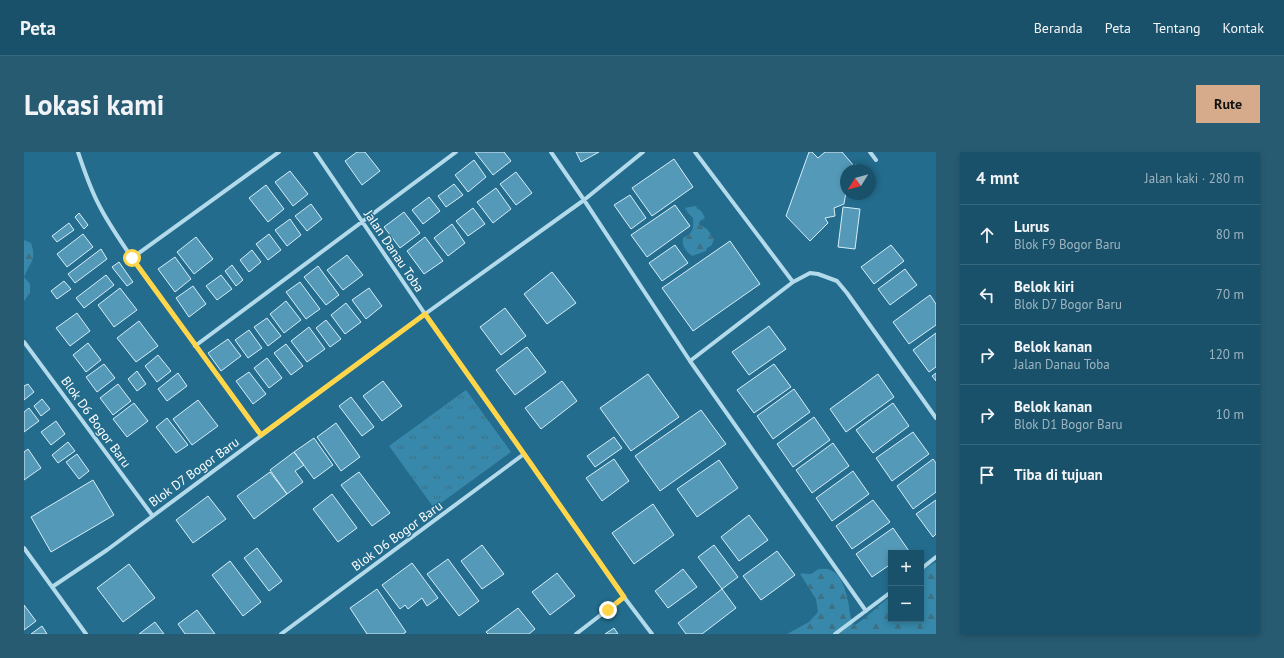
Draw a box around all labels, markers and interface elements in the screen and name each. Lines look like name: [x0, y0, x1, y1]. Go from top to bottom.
text: Peta: [20, 16, 56, 40]
text: Beranda: [1034, 19, 1083, 37]
text: Peta: [1105, 19, 1131, 37]
text: Tentang: [1153, 19, 1201, 37]
text: Kontak: [1223, 19, 1264, 37]
button: Rute: [1196, 85, 1260, 123]
text: Lokasi kami: [24, 86, 164, 123]
north arrow: [840, 164, 876, 200]
text: 4 mnt: [976, 167, 1019, 189]
text: Jalan kaki · 280 m: [1145, 170, 1244, 187]
street label: Jalan Danau Toba: [360, 206, 428, 295]
text: Lurus: [1014, 217, 1049, 236]
icon: ahead: [976, 224, 998, 246]
text: 80 m: [1216, 226, 1244, 243]
text: Blok F9 Bogor Baru: [1014, 236, 1121, 253]
route start: [123, 249, 141, 267]
text: Belok kiri: [1014, 277, 1074, 296]
icon: left: [976, 284, 998, 306]
text: 70 m: [1216, 286, 1244, 303]
text: Blok D7 Bogor Baru: [1014, 296, 1122, 313]
text: Belok kanan: [1014, 337, 1092, 356]
icon: right: [976, 344, 998, 366]
text: 120 m: [1209, 346, 1244, 363]
text: Jalan Danau Toba: [1014, 356, 1110, 373]
street label: Blok D6 Bogor Baru: [57, 373, 135, 471]
text: Belok kanan: [1014, 397, 1092, 416]
icon: right: [976, 404, 998, 426]
text: 10 m: [1216, 406, 1244, 423]
text: Blok D1 Bogor Baru: [1014, 416, 1123, 433]
street label: Blok D7 Bogor Baru: [145, 433, 243, 511]
icon: arrive: [976, 464, 998, 486]
text: Tiba di tujuan: [1014, 465, 1103, 484]
street label: Blok D6 Bogor Baru: [348, 497, 446, 575]
map controls: [888, 550, 924, 622]
button: +: [888, 550, 924, 586]
button: −: [888, 586, 924, 622]
route end: [599, 601, 617, 619]

